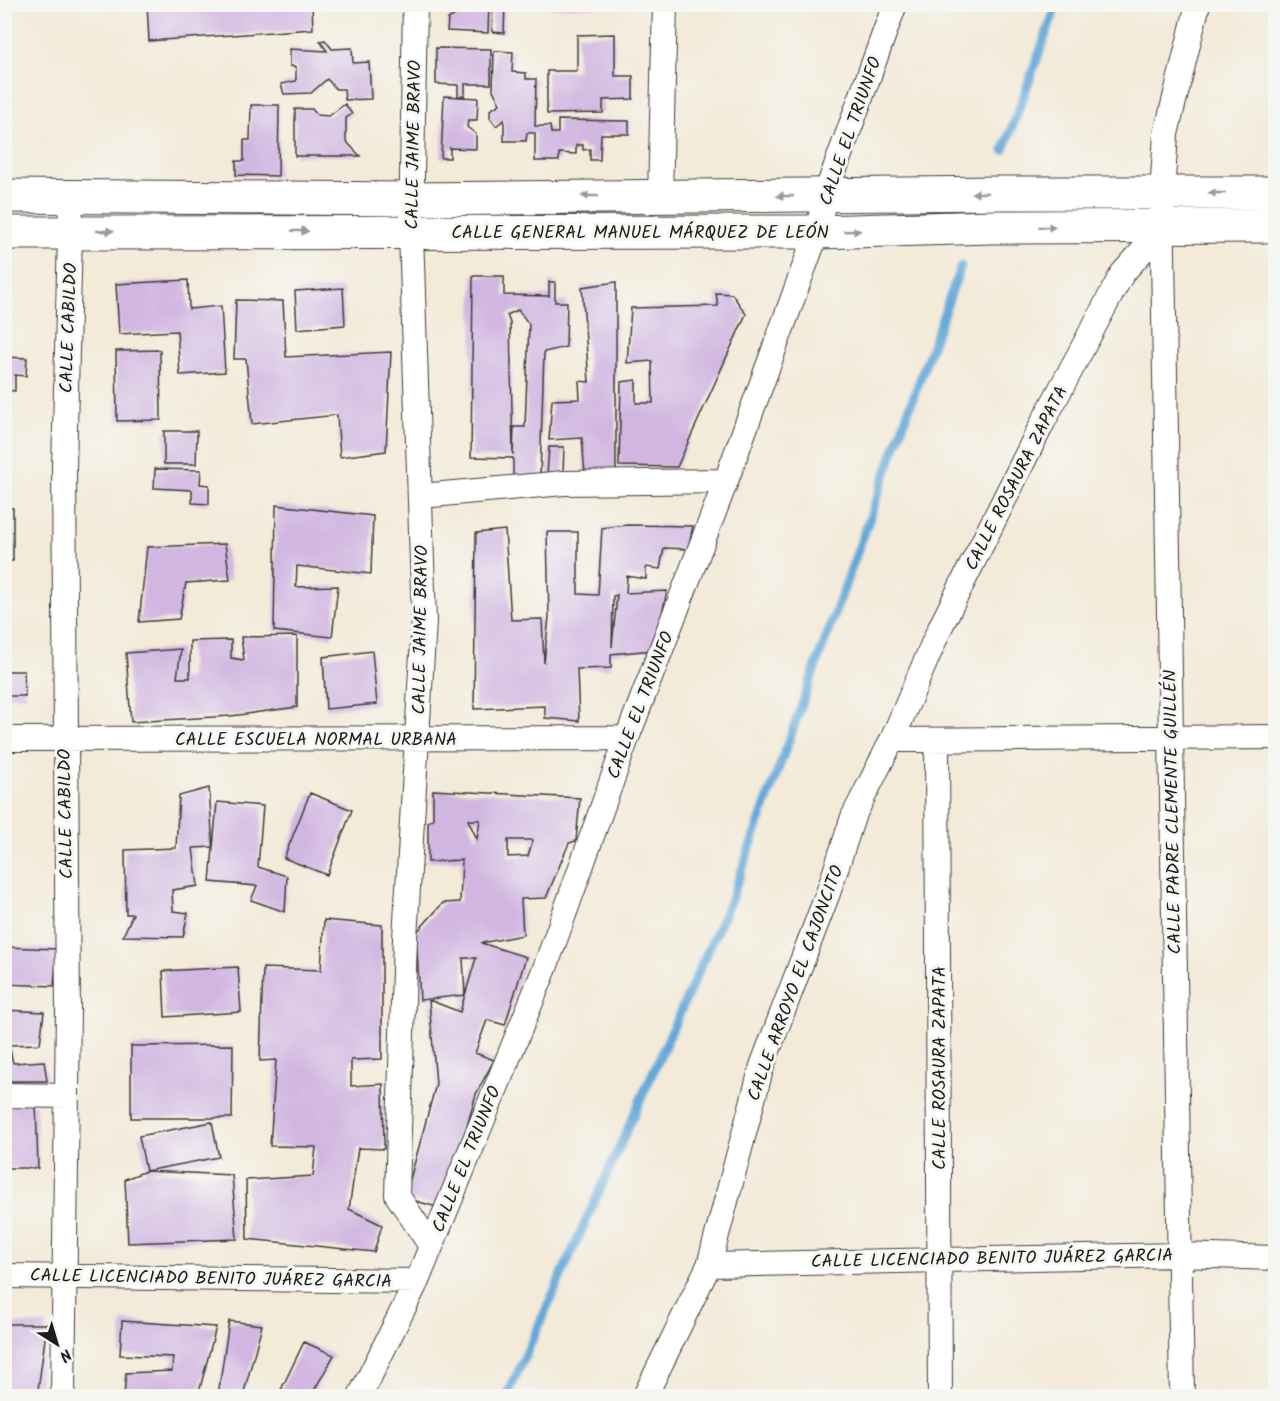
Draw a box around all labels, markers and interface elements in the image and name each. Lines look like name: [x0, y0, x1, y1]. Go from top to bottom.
street label: CALLE EL TRIUNFO: [812, 53, 890, 210]
street label: CALLE JAIME BRAVO: [399, 60, 430, 230]
one-way arrow: [971, 188, 990, 198]
one-way arrow: [1208, 188, 1227, 198]
one-way arrow: [581, 191, 600, 201]
one-way arrow: [776, 191, 795, 201]
street label: CALLE GENERAL MANUEL MÁRQUEZ DE LEÓN: [451, 219, 829, 248]
one-way arrow: [1037, 223, 1056, 232]
one-way arrow: [95, 226, 114, 236]
one-way arrow: [290, 226, 309, 236]
one-way arrow: [842, 226, 861, 236]
street label: CALLE CABILDO: [53, 262, 86, 394]
street label: CALLE ROSAURA ZAPATA: [958, 381, 1077, 576]
street label: CALLE JAIME BRAVO: [406, 545, 437, 715]
street label: CALLE EL TRIUNFO: [600, 628, 683, 783]
street label: CALLE PADRE CLEMENTE GUILLÉN: [1157, 669, 1190, 955]
street label: CALLE ESCUELA NORMAL URBANA: [175, 726, 457, 755]
street label: CALLE CABILDO: [51, 749, 82, 879]
street label: CALLE ARROYO EL CAJONCITO: [740, 862, 853, 1105]
street label: CALLE ROSAURA ZAPATA: [926, 966, 955, 1170]
street label: CALLE EL TRIUNFO: [425, 1082, 510, 1237]
street label: CALLE LICENCIADO BENITO JUÁREZ GARCIA: [811, 1242, 1173, 1277]
street label: CALLE LICENCIADO BENITO JUÁREZ GARCIA: [30, 1262, 392, 1297]
north arrow: [27, 1314, 87, 1374]
text: N: [54, 1342, 77, 1368]

